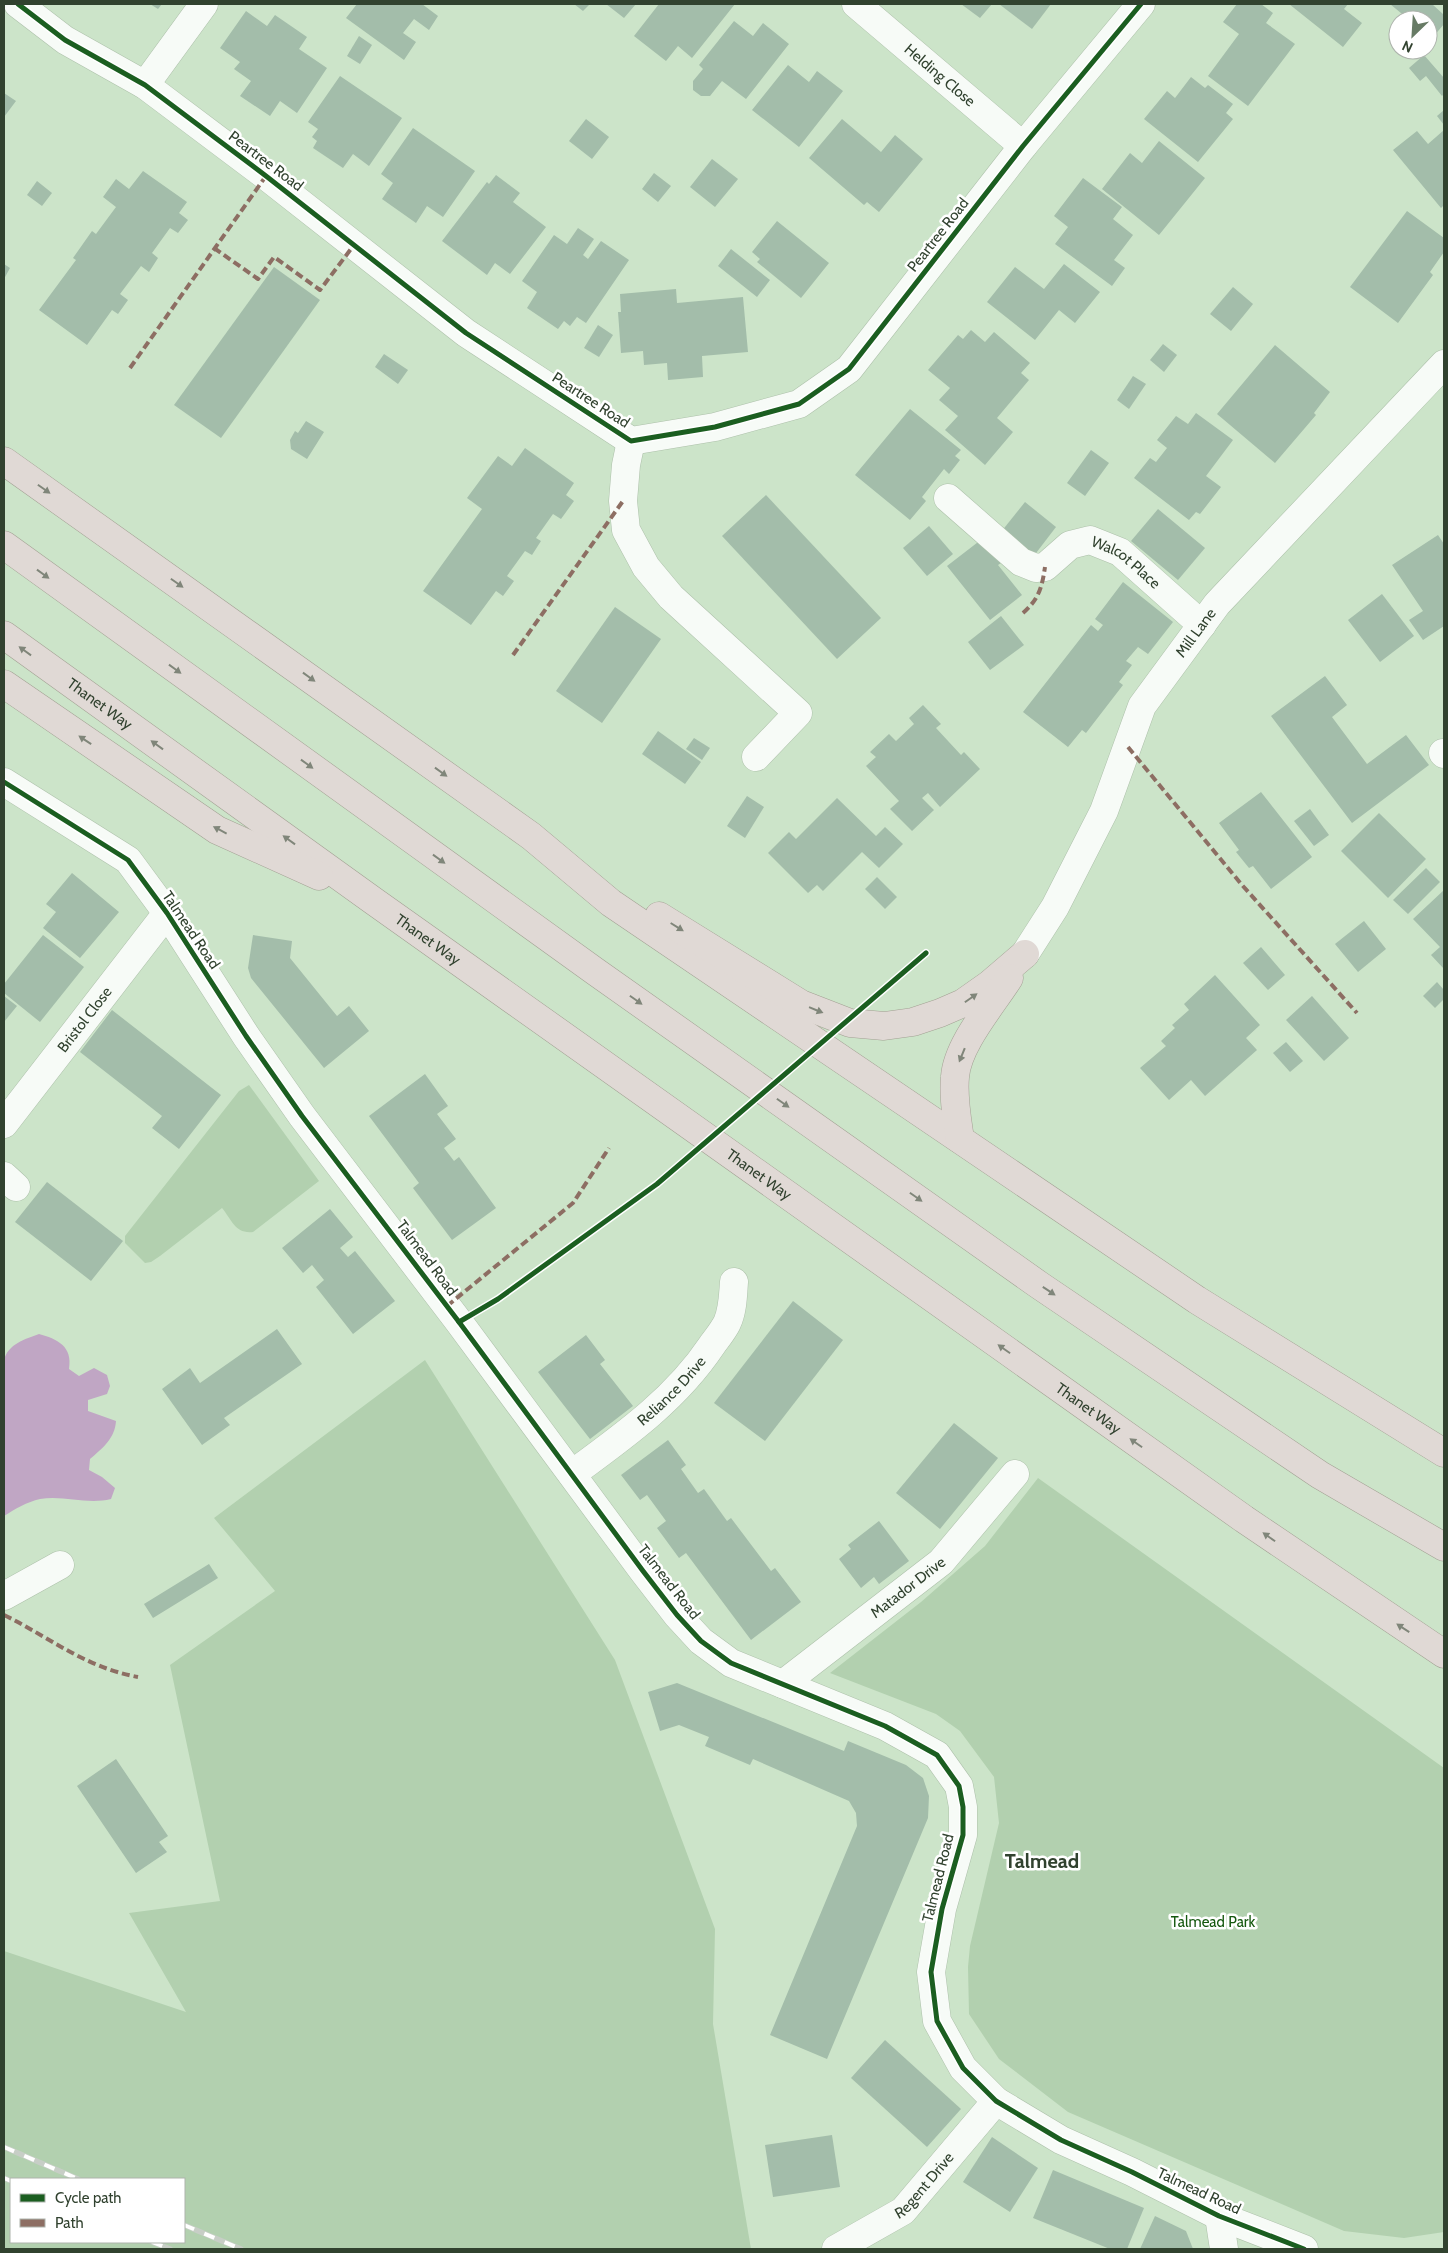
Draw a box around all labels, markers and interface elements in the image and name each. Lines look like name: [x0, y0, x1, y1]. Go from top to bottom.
north arrow: [1388, 10, 1438, 60]
text: N: [1399, 37, 1416, 57]
street label: Helding Close: [901, 40, 979, 111]
street label: Peartree Road: [225, 127, 307, 195]
street label: Peartree Road: [904, 194, 972, 276]
street label: Peartree Road: [549, 368, 633, 432]
one-way arrow: [37, 484, 50, 494]
street label: Walcot Place: [1089, 532, 1164, 593]
one-way arrow: [36, 569, 50, 579]
one-way arrow: [170, 577, 183, 588]
street label: Mill Lane: [1172, 605, 1220, 661]
one-way arrow: [19, 645, 32, 656]
one-way arrow: [168, 664, 182, 674]
one-way arrow: [302, 672, 316, 682]
street label: Thanet Way: [64, 674, 136, 734]
one-way arrow: [78, 735, 92, 744]
one-way arrow: [151, 740, 164, 751]
one-way arrow: [300, 759, 314, 769]
one-way arrow: [434, 766, 447, 777]
one-way arrow: [213, 826, 226, 835]
one-way arrow: [282, 835, 296, 845]
one-way arrow: [432, 854, 446, 864]
street label: Talmead Road: [158, 888, 224, 972]
street label: Thanet Way: [392, 910, 464, 969]
one-way arrow: [670, 922, 683, 931]
street label: Bristol Close: [54, 983, 116, 1056]
one-way arrow: [964, 993, 977, 1003]
one-way arrow: [629, 995, 643, 1005]
one-way arrow: [809, 1006, 823, 1014]
one-way arrow: [958, 1048, 966, 1063]
one-way arrow: [776, 1098, 790, 1108]
street label: Thanet Way: [723, 1145, 795, 1204]
one-way arrow: [909, 1192, 923, 1202]
street label: Talmead Road: [393, 1217, 461, 1299]
one-way arrow: [1042, 1286, 1055, 1296]
one-way arrow: [998, 1343, 1011, 1354]
street label: Reliance Drive: [634, 1353, 710, 1430]
street label: Thanet Way: [1052, 1379, 1125, 1438]
one-way arrow: [1129, 1438, 1143, 1448]
one-way arrow: [1262, 1532, 1276, 1542]
street label: Talmead Road: [634, 1541, 704, 1623]
street label: Matador Drive: [867, 1553, 949, 1622]
one-way arrow: [1397, 1623, 1410, 1632]
street label: Talmead Road: [918, 1832, 958, 1924]
district label: Talmead: [1005, 1849, 1079, 1873]
park label: Talmead Park: [1171, 1913, 1256, 1931]
street label: Regent Drive: [892, 2148, 958, 2223]
street label: Talmead Road: [1154, 2164, 1244, 2218]
legend: [10, 2178, 185, 2243]
text: Cycle path: [55, 2189, 121, 2207]
text: Path: [55, 2214, 84, 2232]

